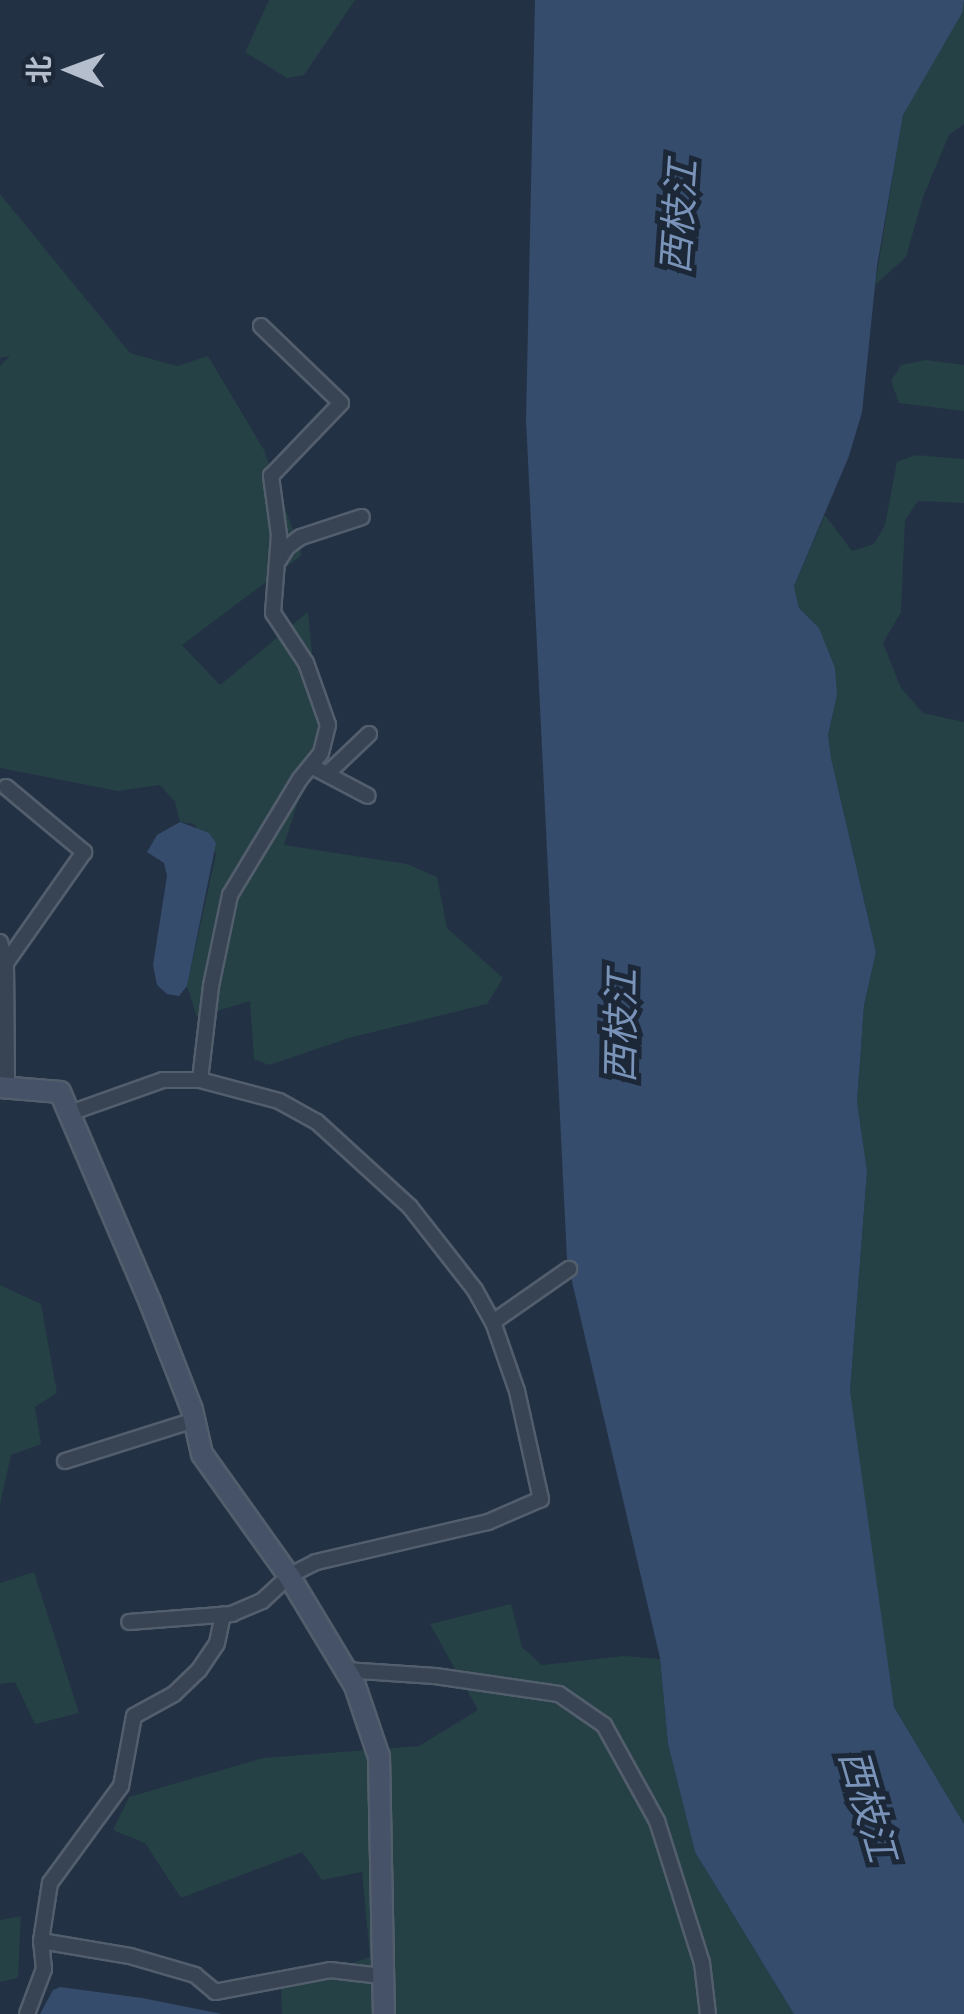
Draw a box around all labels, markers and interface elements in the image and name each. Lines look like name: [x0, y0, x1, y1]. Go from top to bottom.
north arrow: [20, 20, 120, 120]
text: 北: [20, 55, 60, 84]
water label: 西枝江: [654, 159, 708, 275]
water label: 西枝江: [599, 969, 647, 1083]
water label: 西枝江: [828, 1745, 904, 1867]

